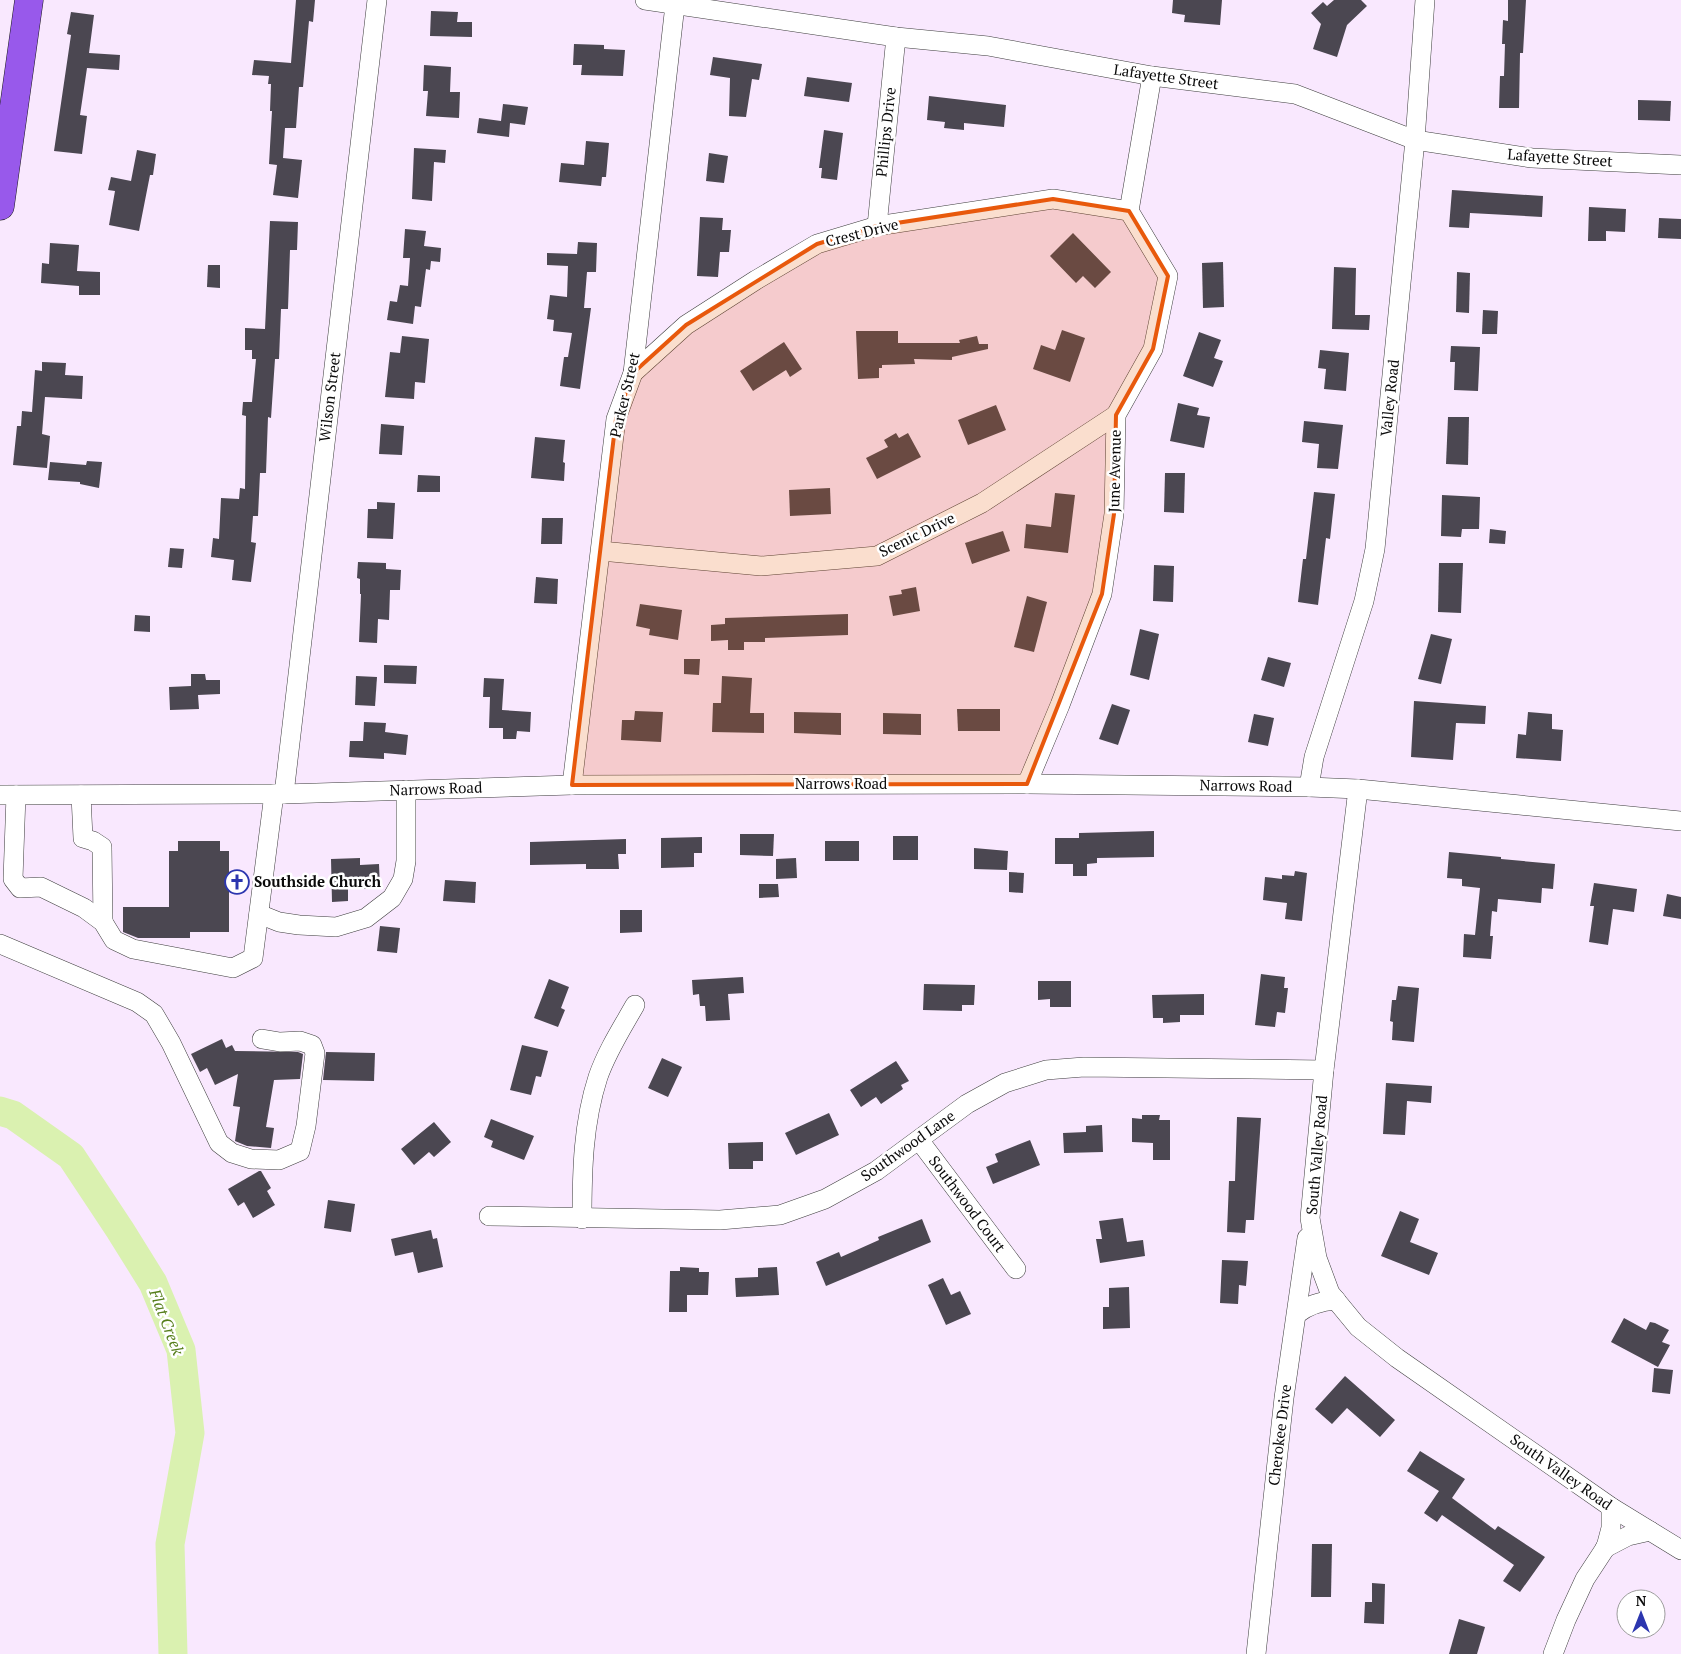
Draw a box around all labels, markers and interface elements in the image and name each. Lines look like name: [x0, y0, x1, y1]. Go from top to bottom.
street label: Lafayette Street: [1112, 59, 1220, 93]
street label: Phillips Drive: [870, 86, 900, 178]
street label: Lafayette Street: [1507, 143, 1614, 171]
street label: Crest Drive: [823, 213, 900, 251]
street label: Wilson Street: [314, 350, 344, 443]
street label: Parker Street: [605, 350, 644, 439]
street label: Valley Road: [1375, 358, 1403, 438]
street label: June Avenue: [1103, 429, 1125, 512]
street label: Scenic Drive: [875, 507, 958, 561]
street label: Narrows Road: [795, 773, 887, 793]
street label: Narrows Road: [1199, 774, 1293, 796]
street label: Narrows Road: [389, 776, 483, 800]
church icon: Southside Church: [224, 869, 250, 895]
place label: Southside Church: [254, 871, 381, 891]
street label: South Valley Road: [1301, 1094, 1331, 1216]
street label: Southwood Lane: [856, 1105, 959, 1185]
street label: Southwood Court: [925, 1151, 1011, 1256]
water label: Flat Creek: [144, 1285, 190, 1359]
street label: Cherokee Drive: [1263, 1383, 1295, 1487]
street label: South Valley Road: [1507, 1429, 1617, 1514]
north arrow: [1616, 1589, 1666, 1639]
text: N: [1636, 1591, 1647, 1610]

